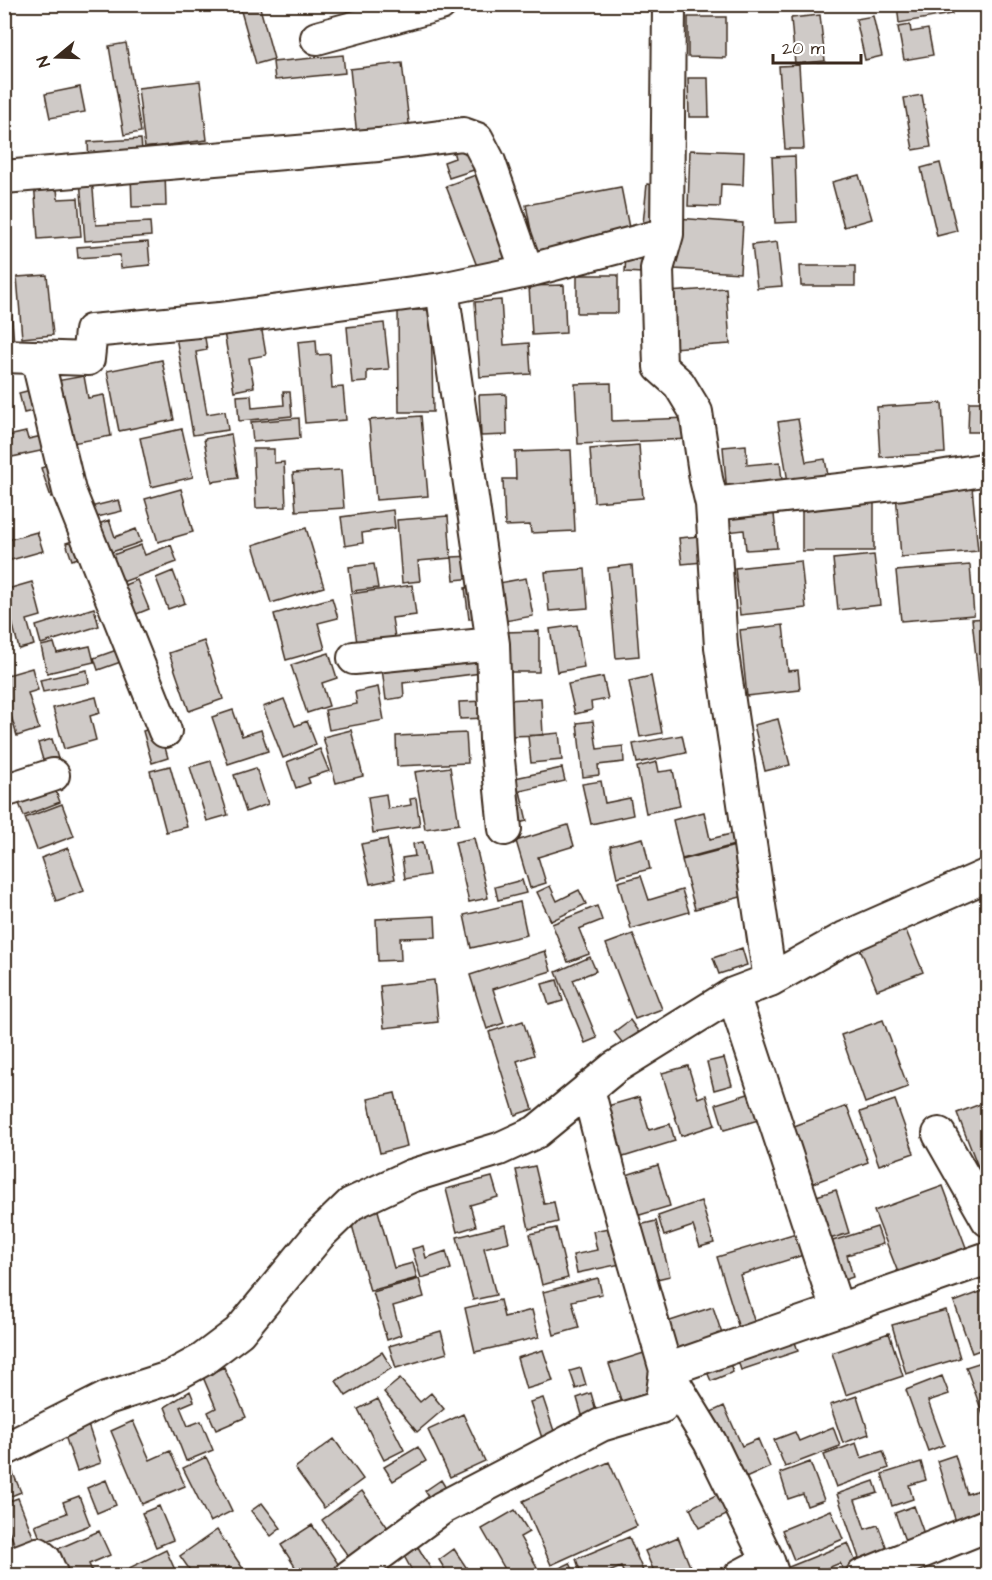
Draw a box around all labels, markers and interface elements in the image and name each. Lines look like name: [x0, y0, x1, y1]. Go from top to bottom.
north arrow: [27, 27, 87, 87]
scale bar: [773, 27, 862, 65]
text: 20 m: [782, 36, 825, 61]
text: N: [32, 53, 56, 70]

